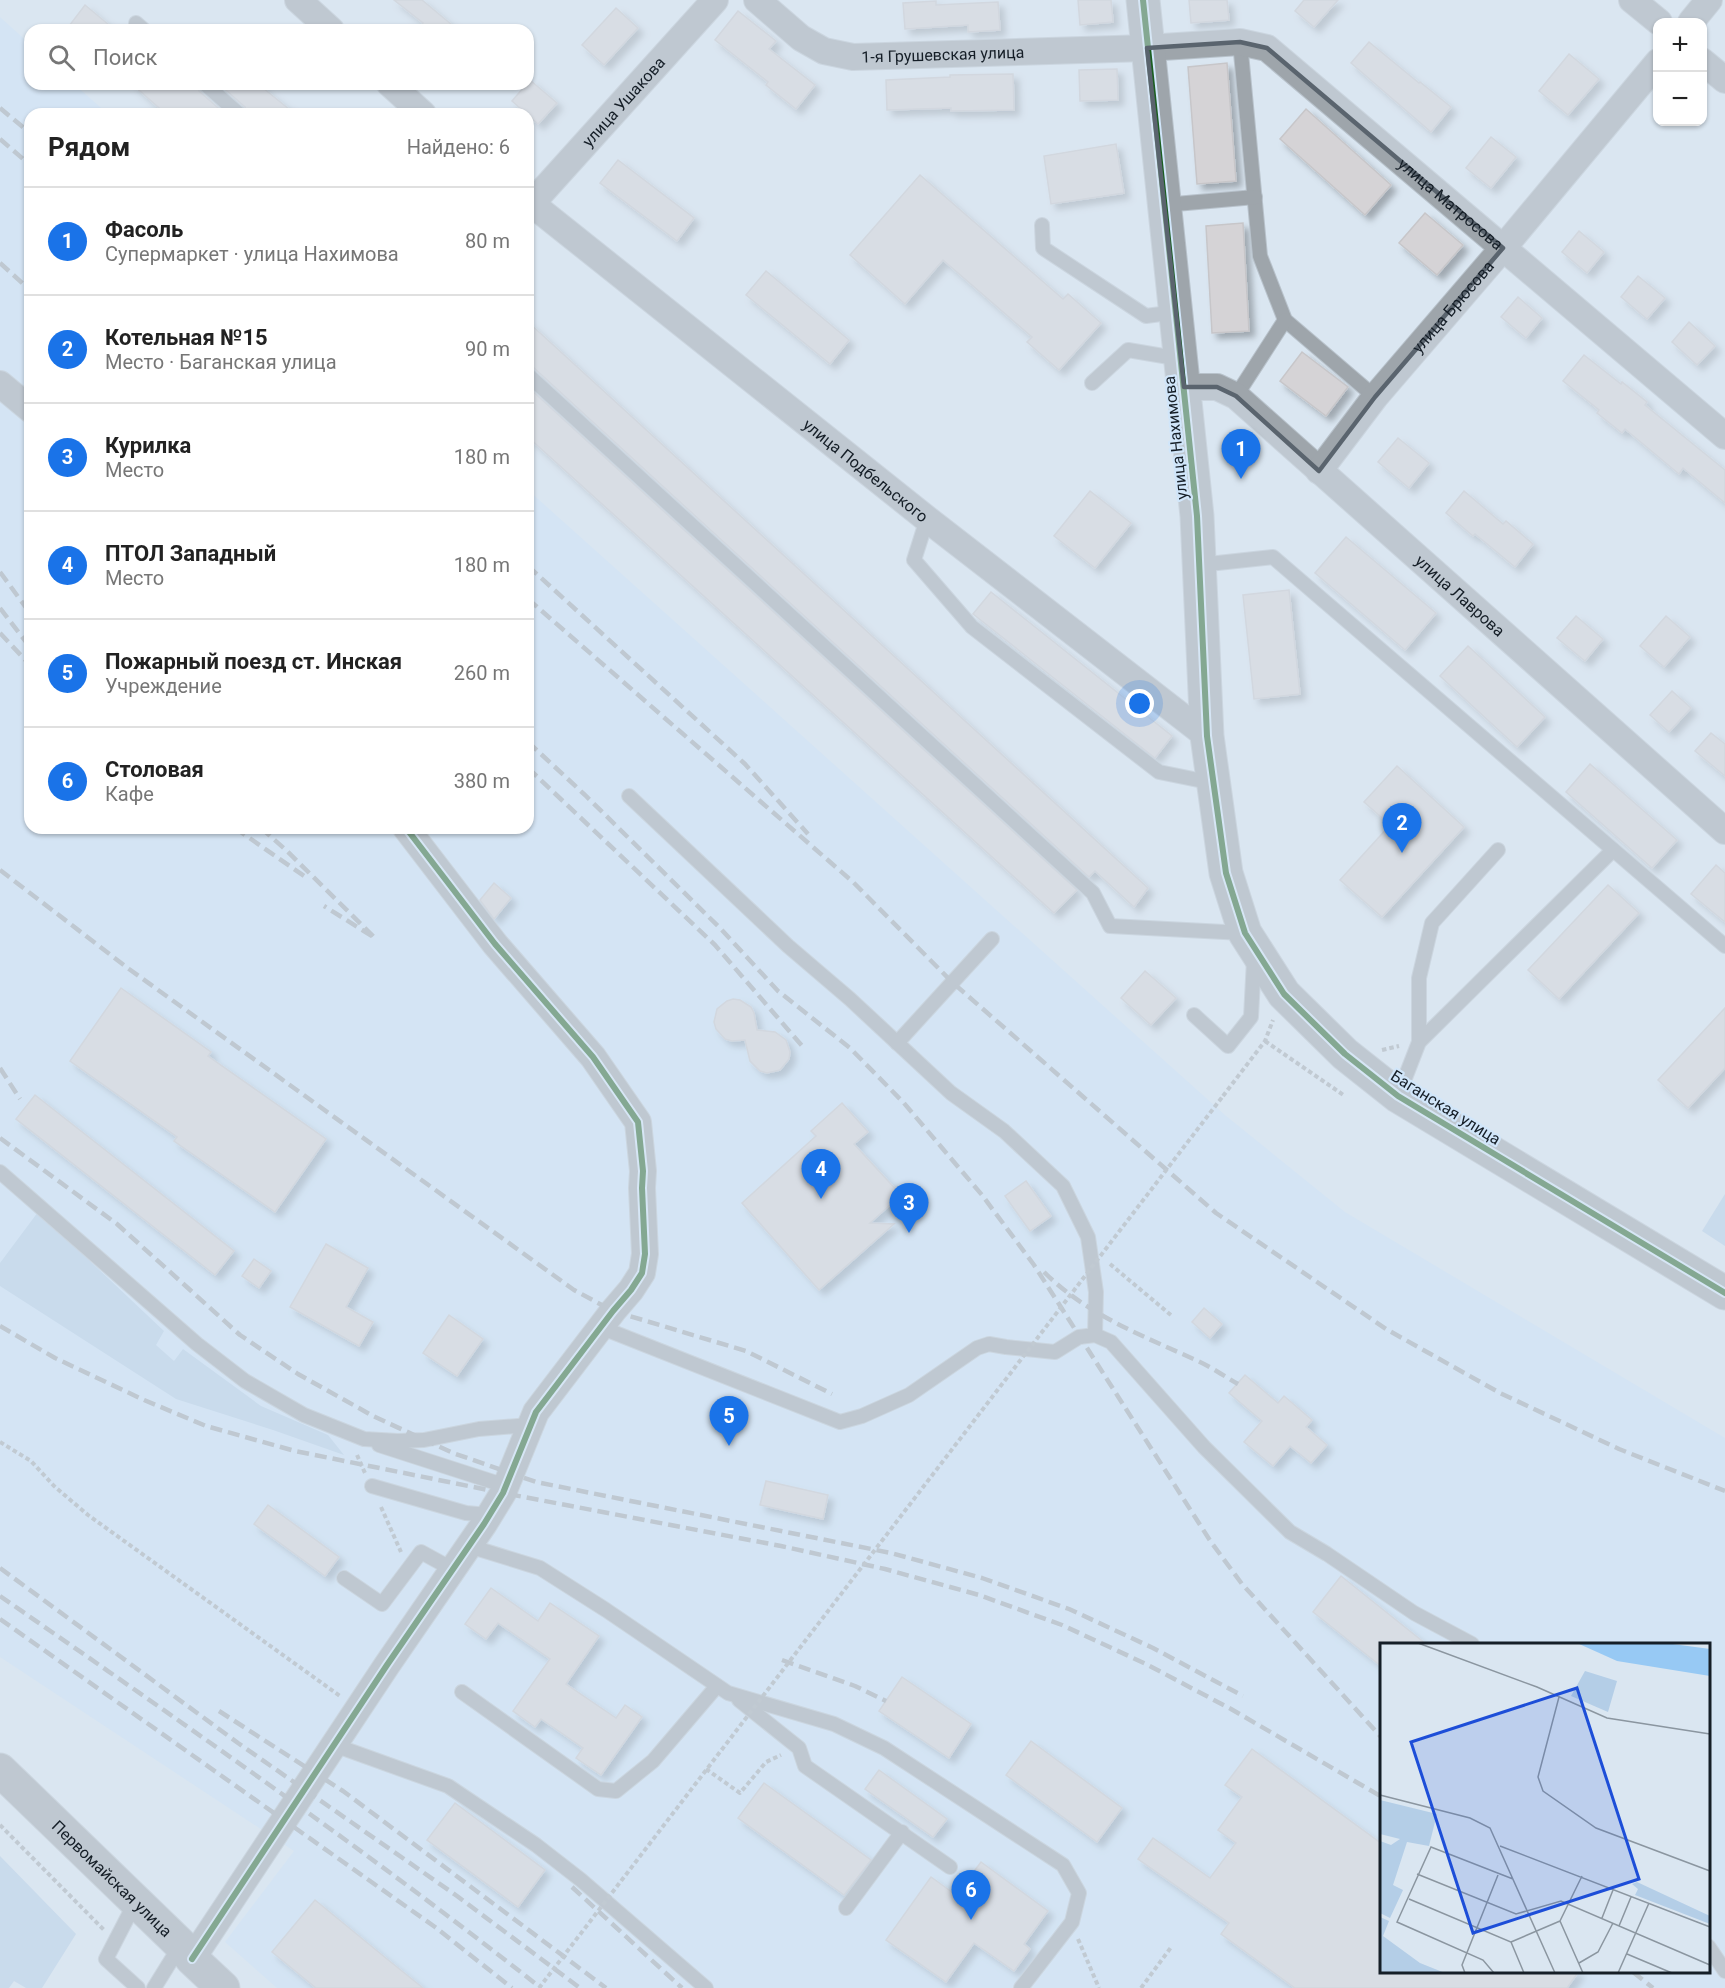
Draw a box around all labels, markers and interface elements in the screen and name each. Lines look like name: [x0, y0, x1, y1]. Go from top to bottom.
map controls: [1653, 18, 1707, 126]
button: +: [1653, 18, 1707, 72]
search box: [24, 24, 534, 90]
icon: search: [45, 41, 78, 74]
street label: 1-я Грушевская улица: [861, 43, 1025, 67]
text: Поиск: [93, 45, 157, 70]
street label: улица Ушакова: [578, 53, 669, 151]
button: −: [1653, 72, 1707, 126]
text: Рядом: [48, 132, 130, 162]
text: Найдено: 6: [407, 135, 510, 159]
street label: улица Матросова: [1394, 154, 1507, 254]
text: Фасоль: [105, 217, 183, 242]
text: 1: [62, 229, 73, 253]
text: 80 m: [465, 229, 510, 253]
text: Супермаркет · улица Нахимова: [105, 242, 399, 266]
street label: улица Брюсова: [1408, 257, 1498, 357]
text: Котельная №15: [105, 325, 268, 350]
text: 2: [62, 337, 73, 361]
text: 90 m: [465, 337, 510, 361]
text: Место · Баганская улица: [105, 350, 337, 374]
street label: улица Нахимова: [1160, 375, 1191, 501]
street label: улица Подбельского: [799, 415, 932, 526]
pin: 1: [1222, 430, 1260, 479]
text: Курилка: [105, 433, 191, 458]
text: 3: [62, 445, 73, 469]
text: 180 m: [454, 445, 510, 469]
text: Место: [105, 458, 164, 482]
text: ПТОЛ Западный: [105, 541, 276, 566]
street label: улица Лаврова: [1411, 551, 1508, 640]
text: 4: [62, 553, 73, 577]
text: 180 m: [454, 553, 510, 577]
text: Место: [105, 566, 164, 590]
text: Пожарный поезд ст. Инская: [105, 649, 402, 674]
text: 5: [62, 661, 73, 685]
text: 260 m: [454, 661, 510, 685]
text: Учреждение: [105, 674, 222, 698]
your location: [1125, 689, 1154, 718]
text: Столовая: [105, 757, 204, 782]
text: 6: [62, 769, 73, 793]
text: 380 m: [454, 769, 510, 793]
text: Кафе: [105, 782, 154, 806]
pin: 2: [1382, 804, 1422, 853]
street label: Баганская улица: [1387, 1066, 1504, 1149]
pin: 4: [802, 1150, 840, 1199]
pin: 3: [890, 1184, 928, 1233]
pin: 5: [710, 1396, 748, 1446]
inset map: [1380, 1643, 1710, 1973]
street label: Первомайская улица: [48, 1817, 176, 1941]
pin: 6: [952, 1870, 990, 1920]

